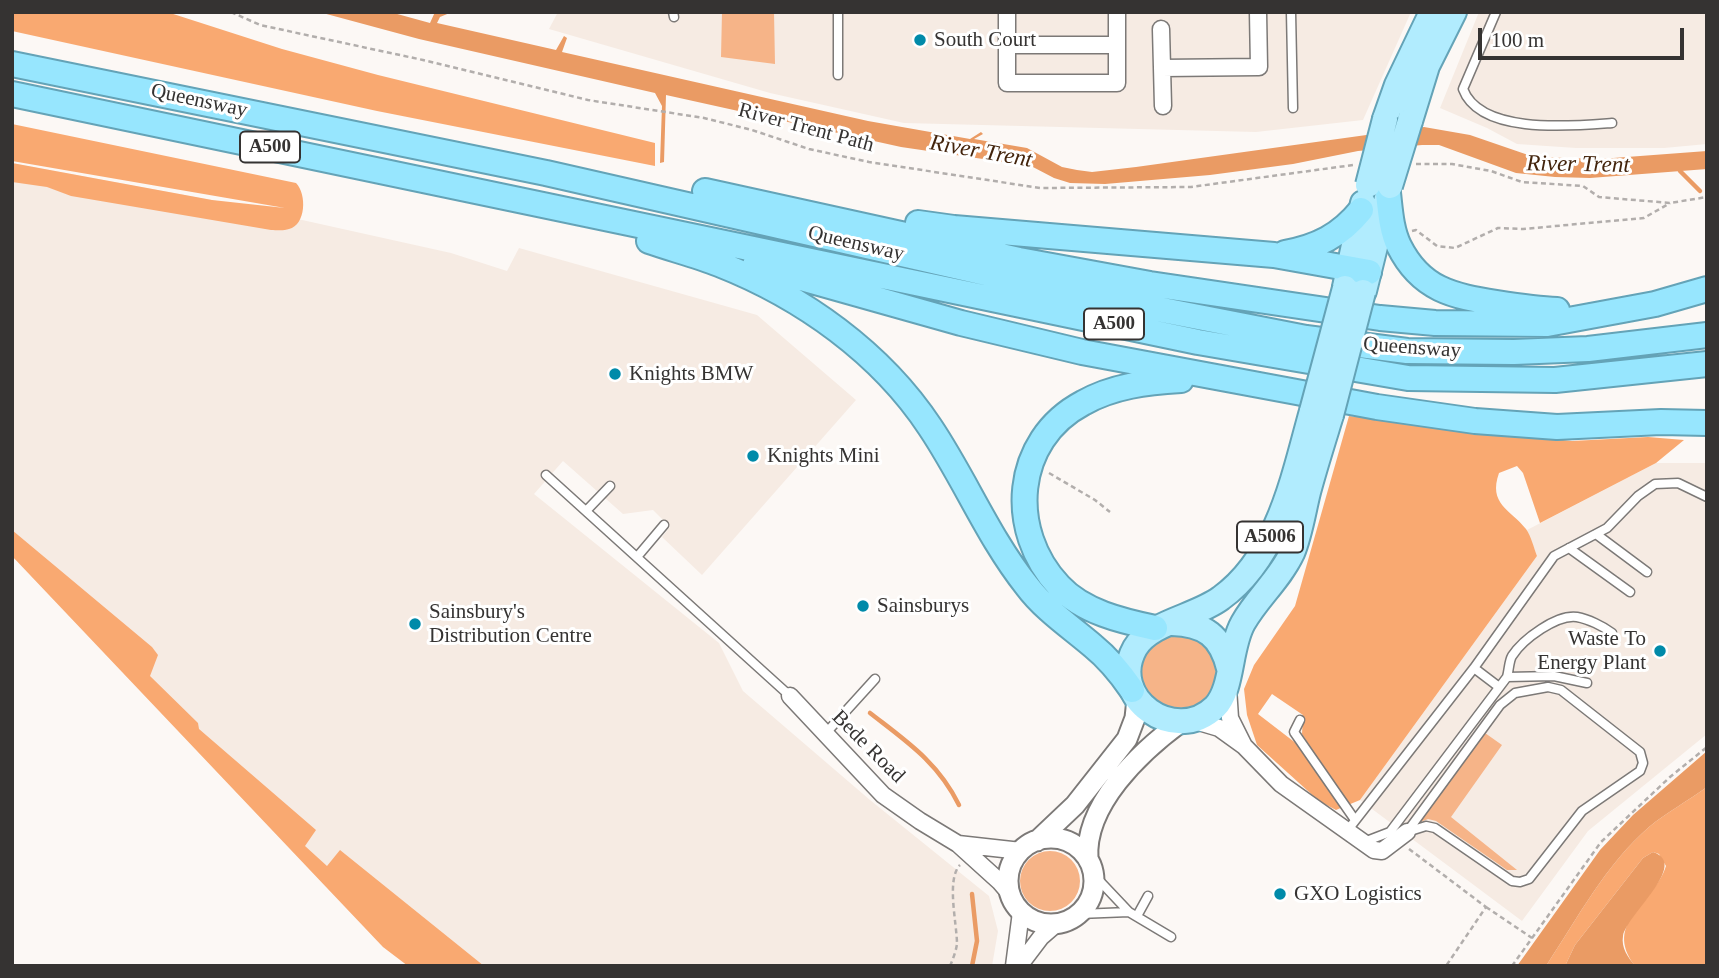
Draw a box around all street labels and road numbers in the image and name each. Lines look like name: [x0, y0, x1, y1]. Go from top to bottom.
street label: Queensway: [148, 78, 250, 124]
street label: River Trent Path: [735, 98, 877, 158]
road number: A500: [240, 132, 300, 162]
street label: Queensway: [805, 221, 907, 267]
road number: A500: [1084, 308, 1144, 340]
street label: Queensway: [1362, 332, 1462, 364]
road number: A5006: [1237, 522, 1303, 552]
street label: Bede Road: [826, 705, 910, 789]

